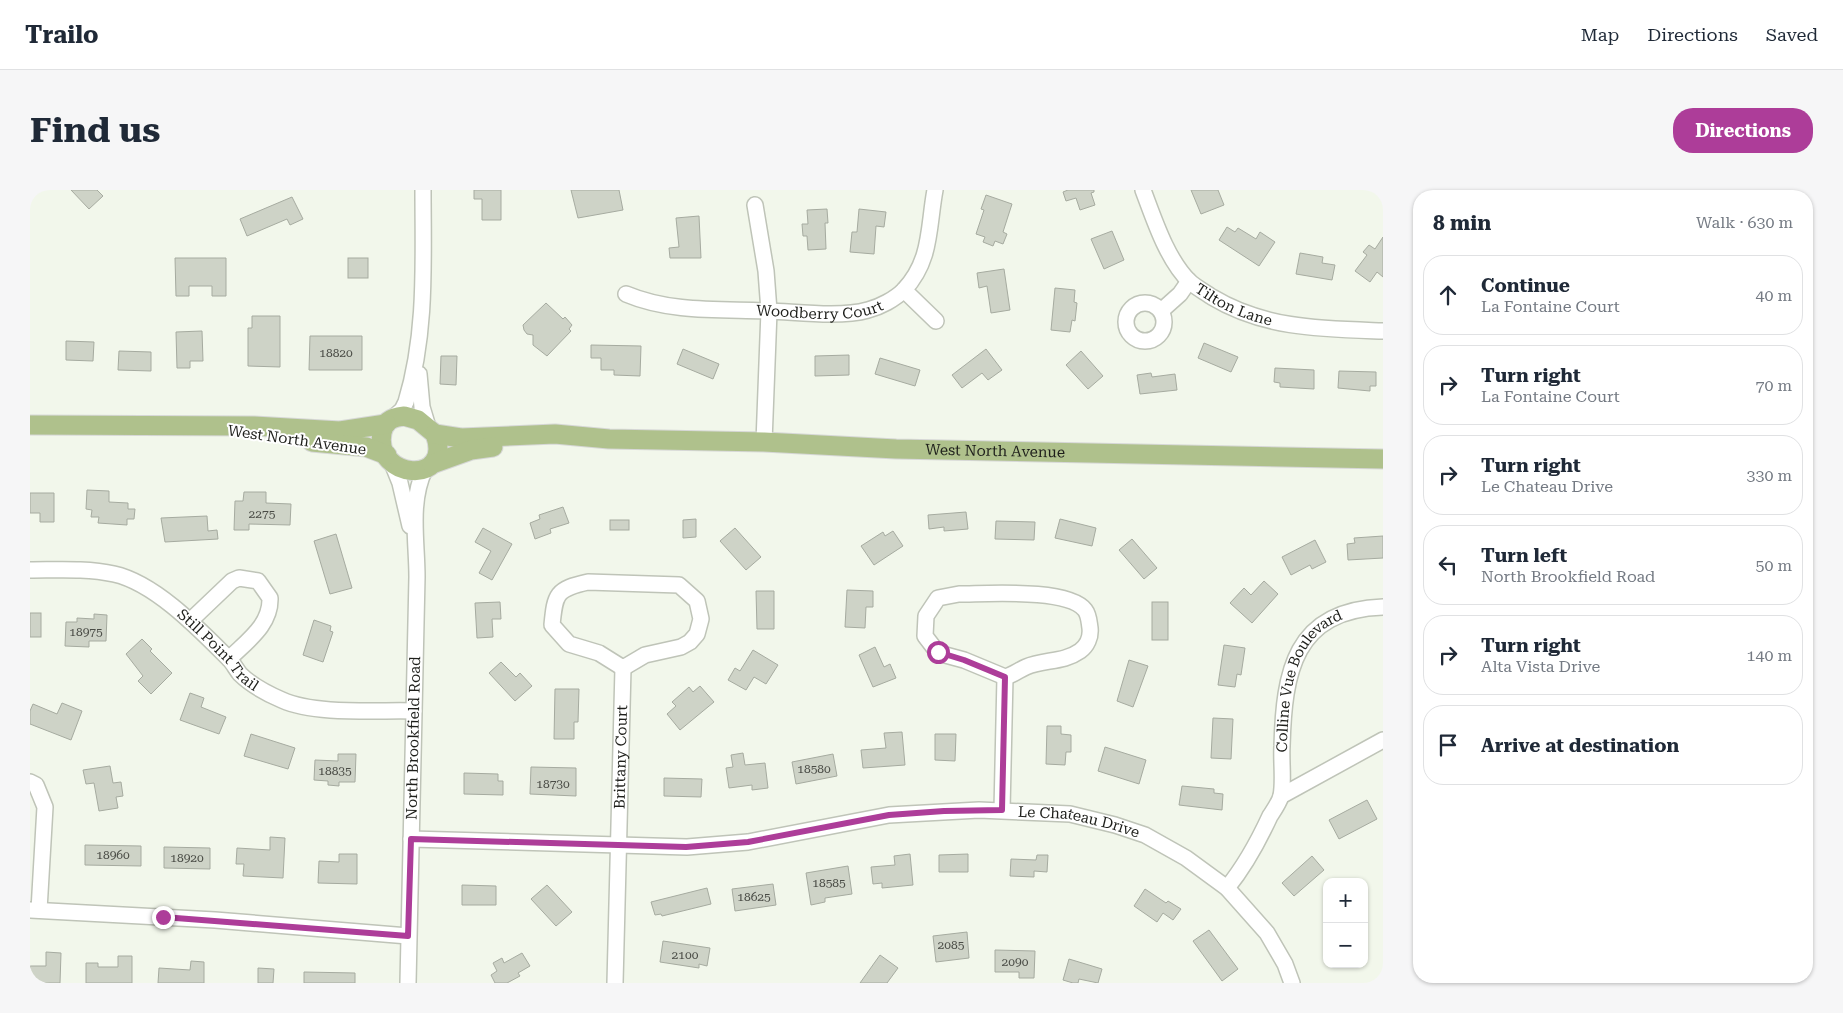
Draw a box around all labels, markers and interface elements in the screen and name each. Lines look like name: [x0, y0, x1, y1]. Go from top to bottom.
text: Trailo: [25, 21, 99, 49]
text: Map: [1581, 24, 1619, 45]
text: Directions: [1647, 24, 1738, 45]
text: Saved: [1766, 24, 1818, 45]
button: Directions: [1673, 108, 1813, 153]
text: Find us: [30, 110, 160, 151]
text: 8 min: [1433, 211, 1491, 235]
text: Walk · 630 m: [1696, 213, 1793, 232]
text: Continue: [1481, 274, 1570, 297]
street label: Tilton Lane: [1192, 279, 1274, 330]
icon: ahead: [1434, 281, 1462, 309]
text: 40 m: [1755, 286, 1792, 305]
street label: Woodberry Court: [756, 296, 886, 323]
text: La Fontaine Court: [1481, 297, 1620, 316]
house number: 18820: [319, 346, 353, 360]
text: Turn right: [1481, 364, 1581, 387]
icon: right: [1434, 371, 1462, 399]
text: 70 m: [1755, 376, 1792, 395]
text: La Fontaine Court: [1481, 387, 1620, 406]
street label: West North Avenue: [227, 421, 367, 459]
street label: West North Avenue: [925, 441, 1065, 461]
text: Turn right: [1481, 454, 1581, 477]
icon: right: [1434, 461, 1462, 489]
text: 330 m: [1746, 466, 1792, 485]
text: Le Chateau Drive: [1481, 477, 1613, 496]
house number: 2275: [249, 507, 276, 521]
text: Turn left: [1481, 544, 1567, 567]
icon: left: [1434, 551, 1462, 579]
text: 50 m: [1755, 556, 1792, 575]
text: North Brookfield Road: [1481, 567, 1655, 586]
street label: Still Point Trail: [174, 605, 262, 695]
street label: Colline Vue Boulevard: [1273, 606, 1345, 753]
house number: 18975: [69, 625, 103, 639]
text: Turn right: [1481, 634, 1581, 657]
route start: [927, 641, 950, 664]
icon: right: [1434, 641, 1462, 669]
text: 140 m: [1746, 646, 1792, 665]
street label: North Brookfield Road: [403, 656, 424, 820]
text: Alta Vista Drive: [1481, 657, 1600, 676]
street label: Brittany Court: [610, 704, 631, 809]
icon: arrive: [1434, 731, 1462, 759]
text: Arrive at destination: [1481, 734, 1679, 757]
house number: 18580: [797, 762, 831, 776]
house number: 18835: [318, 764, 352, 778]
house number: 18730: [536, 777, 570, 791]
street label: Le Chateau Drive: [1018, 803, 1142, 842]
house number: 18960: [96, 848, 130, 862]
house number: 18920: [170, 851, 204, 865]
house number: 18585: [812, 876, 846, 890]
map controls: [1323, 878, 1368, 968]
button: +: [1323, 878, 1368, 923]
house number: 18625: [737, 890, 771, 904]
route end: [152, 906, 175, 929]
button: −: [1323, 923, 1368, 968]
house number: 2085: [938, 938, 965, 952]
house number: 2100: [672, 948, 699, 962]
house number: 2090: [1002, 955, 1029, 969]

